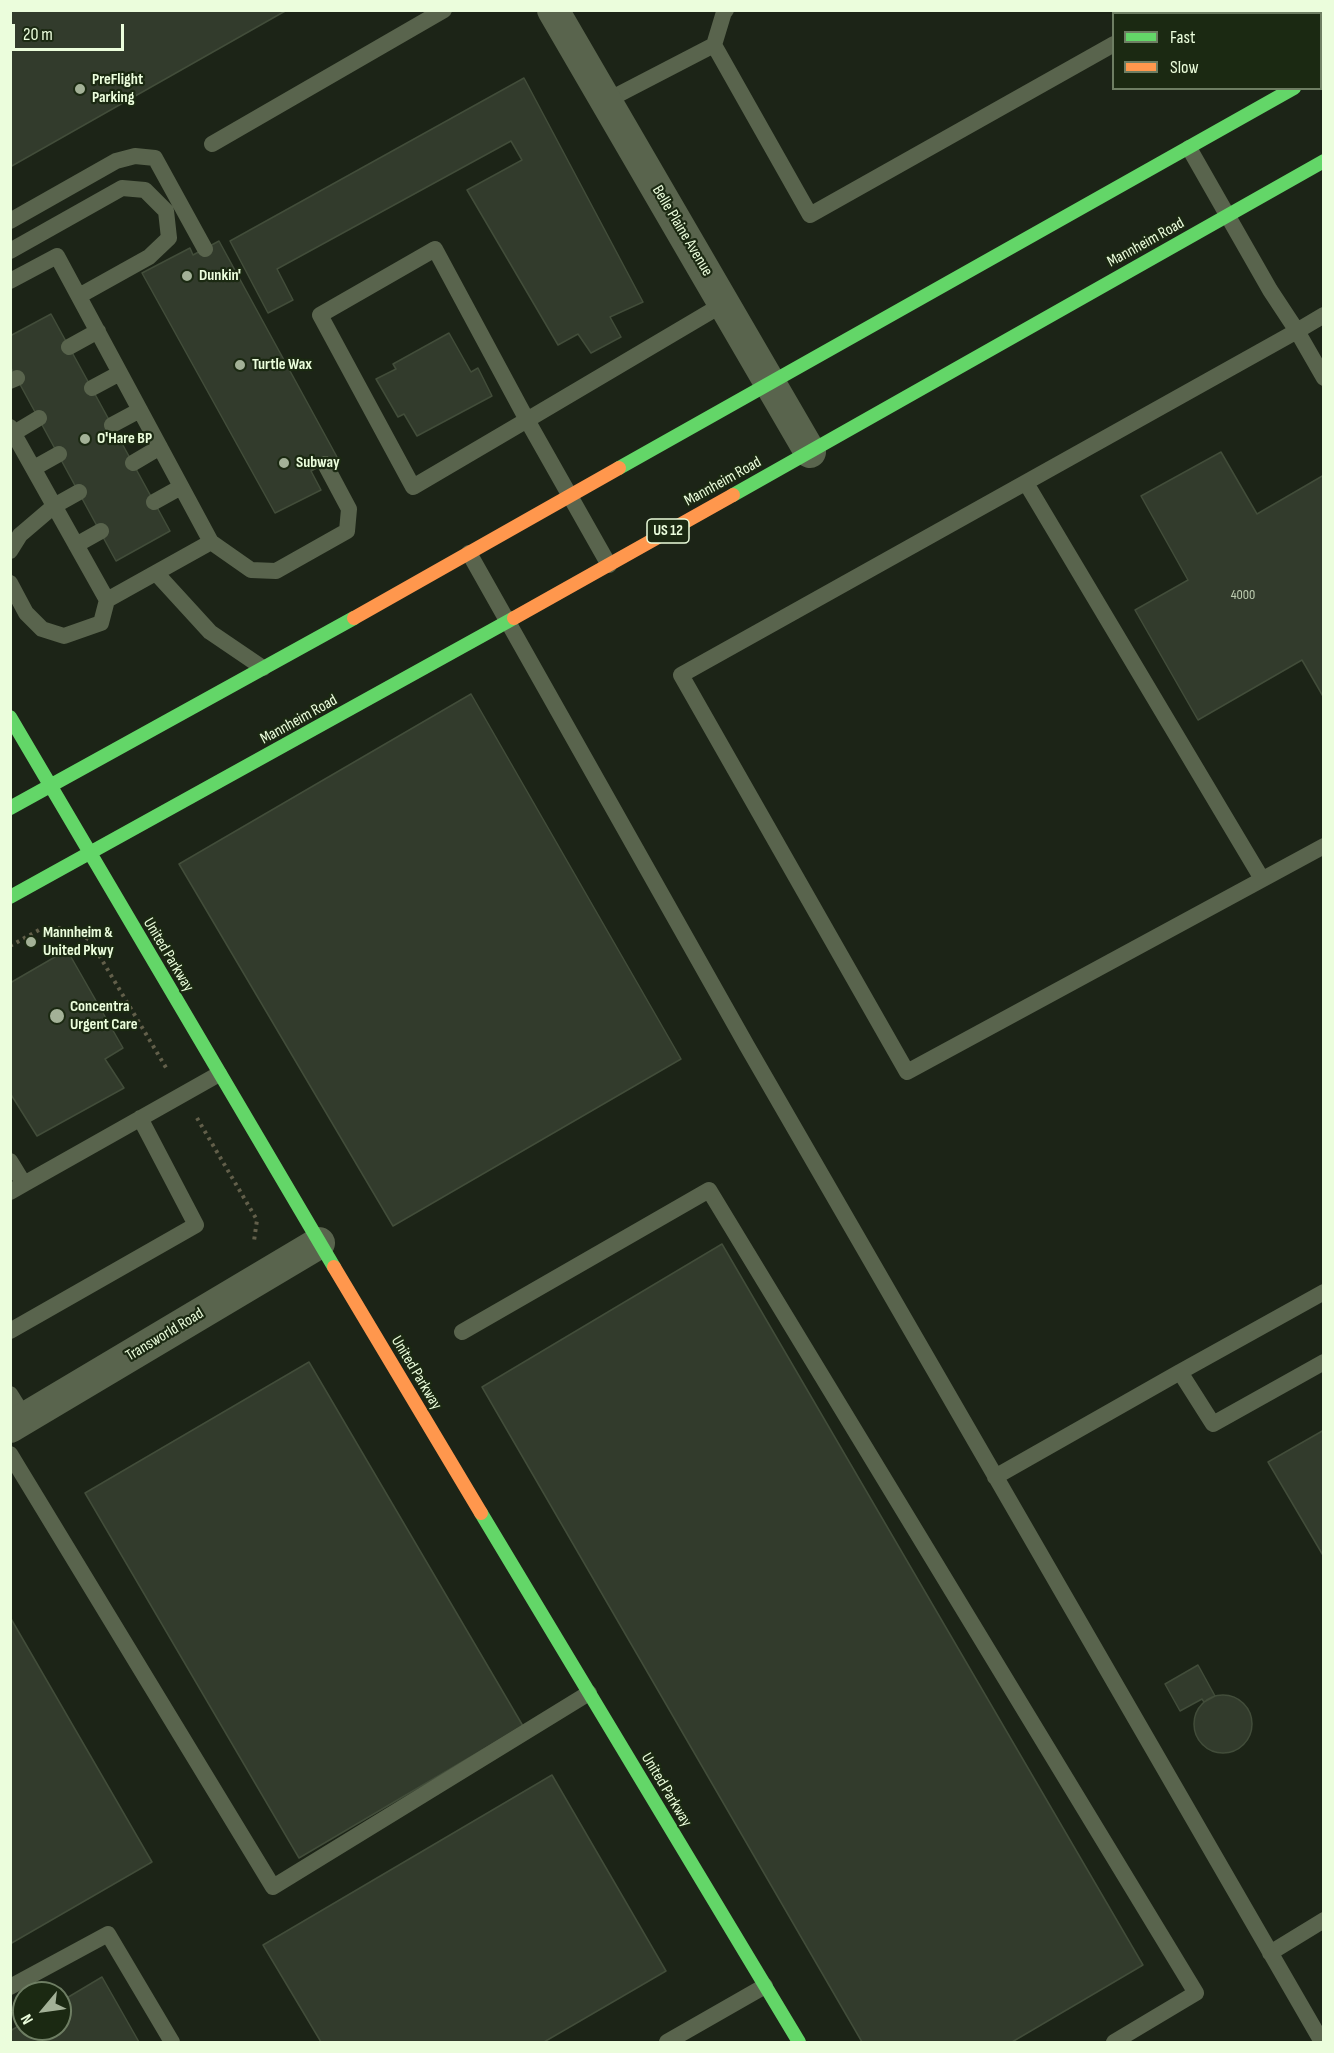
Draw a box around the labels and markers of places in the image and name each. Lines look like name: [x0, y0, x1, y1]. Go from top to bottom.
place label: PreFlight Parking: [92, 70, 143, 108]
marker: PreFlight Parking: [73, 82, 87, 96]
place label: Dunkin': [199, 266, 241, 286]
marker: Dunkin': [180, 269, 194, 283]
place label: Turtle Wax: [252, 355, 312, 375]
marker: Turtle Wax: [233, 358, 247, 372]
place label: O'Hare BP: [97, 429, 152, 449]
marker: O'Hare BP: [78, 432, 92, 446]
place label: Subway: [296, 453, 340, 473]
marker: Subway: [277, 456, 291, 470]
place label: Mannheim & United Pkwy: [43, 923, 114, 961]
marker: Mannheim & United Pkwy: [24, 935, 38, 949]
place label: Concentra Urgent Care: [70, 997, 138, 1035]
marker: Concentra Urgent Care: [48, 1007, 66, 1025]

